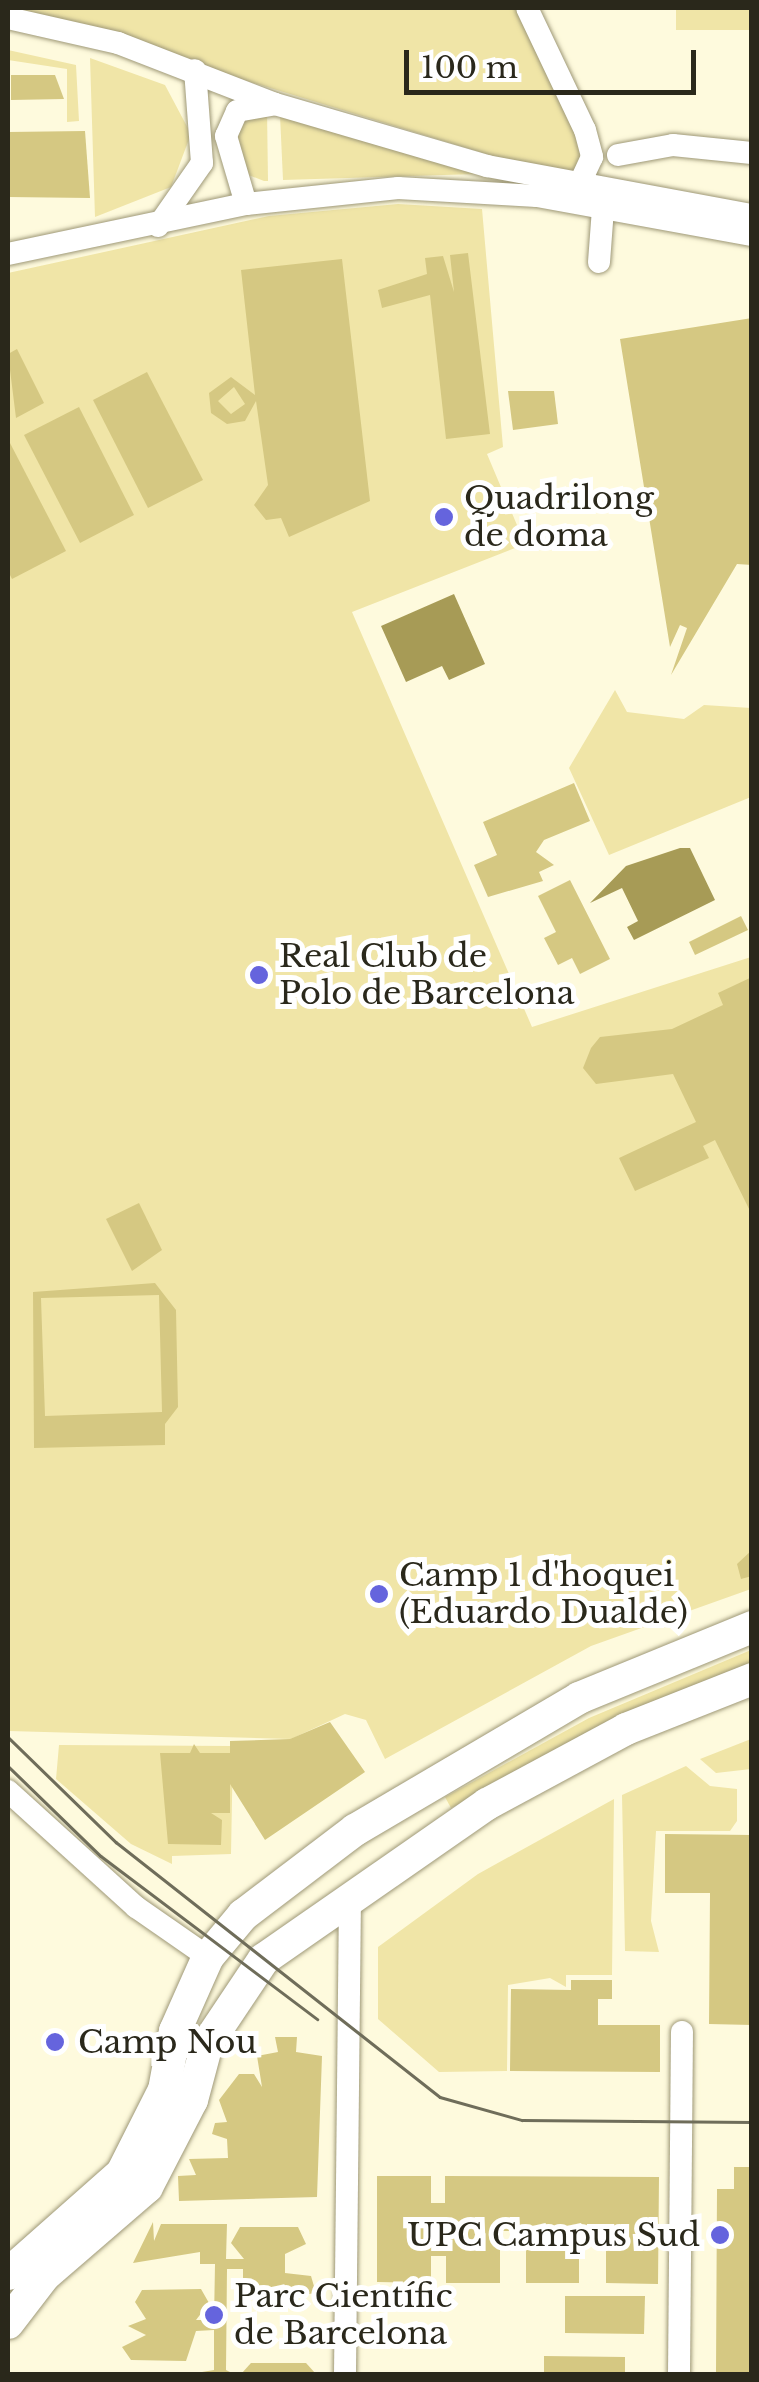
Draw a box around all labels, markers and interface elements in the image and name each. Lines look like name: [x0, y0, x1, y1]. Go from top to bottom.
scale bar: [409, 30, 702, 92]
text: 100 m: [421, 49, 518, 86]
place label: Quadrilong de doma: [464, 480, 654, 555]
marker: Quadrilong de doma: [433, 506, 455, 528]
place label: Real Club de Polo de Barcelona: [279, 938, 574, 1013]
marker: Real Club de Polo de Barcelona: [248, 964, 270, 986]
place label: Camp 1 d'hoquei (Eduardo Dualde): [399, 1557, 688, 1632]
marker: Camp 1 d'hoquei (Eduardo Dualde): [368, 1583, 390, 1605]
place label: Camp Nou: [78, 2023, 257, 2061]
marker: Camp Nou: [42, 2029, 68, 2055]
place label: UPC Campus Sud: [407, 2216, 700, 2254]
marker: UPC Campus Sud: [709, 2224, 731, 2246]
place label: Parc Científic de Barcelona: [234, 2278, 453, 2353]
marker: Parc Científic de Barcelona: [203, 2304, 225, 2326]

